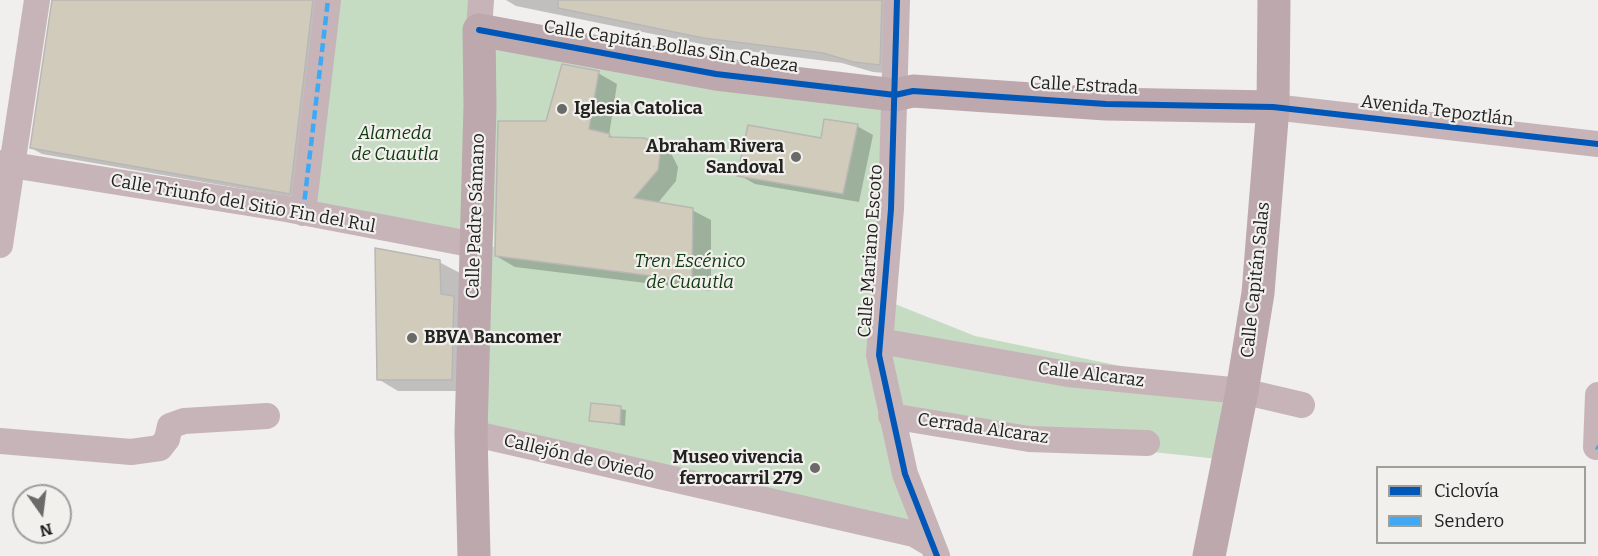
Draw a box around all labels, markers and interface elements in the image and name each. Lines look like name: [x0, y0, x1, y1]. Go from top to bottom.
street label: Calle Capitán Bollas Sin Cabeza: [542, 16, 800, 78]
street label: Calle Estrada: [1029, 72, 1139, 100]
street label: Avenida Tepoztlán: [1360, 91, 1514, 131]
place label: Iglesia Catolica: [574, 98, 702, 120]
marker: Iglesia Catolica: [555, 102, 569, 116]
park label: Alameda de Cuautla: [351, 123, 439, 166]
street label: Calle Padre Sámano: [462, 133, 490, 299]
place label: Abraham Rivera Sandoval: [646, 136, 784, 178]
marker: Abraham Rivera Sandoval: [789, 150, 803, 164]
street label: Calle Mariano Escoto: [854, 164, 888, 338]
street label: Calle Triunfo del Sitio Fin del Rul: [109, 170, 377, 238]
street label: Calle Capitán Salas: [1237, 201, 1275, 359]
park label: Tren Escénico de Cuautla: [634, 251, 746, 294]
place label: BBVA Bancomer: [424, 327, 561, 349]
marker: BBVA Bancomer: [405, 331, 419, 345]
street label: Calle Alcaraz: [1036, 358, 1146, 392]
street label: Cerrada Alcaraz: [916, 409, 1050, 449]
street label: Callejón de Oviedo: [502, 430, 656, 486]
place label: Museo vivencia ferrocarril 279: [673, 447, 803, 490]
marker: Museo vivencia ferrocarril 279: [808, 461, 822, 475]
legend: [1376, 466, 1586, 544]
text: Ciclovía: [1434, 480, 1499, 502]
north arrow: [12, 484, 72, 544]
text: Sendero: [1434, 510, 1504, 532]
text: N: [38, 519, 54, 541]

